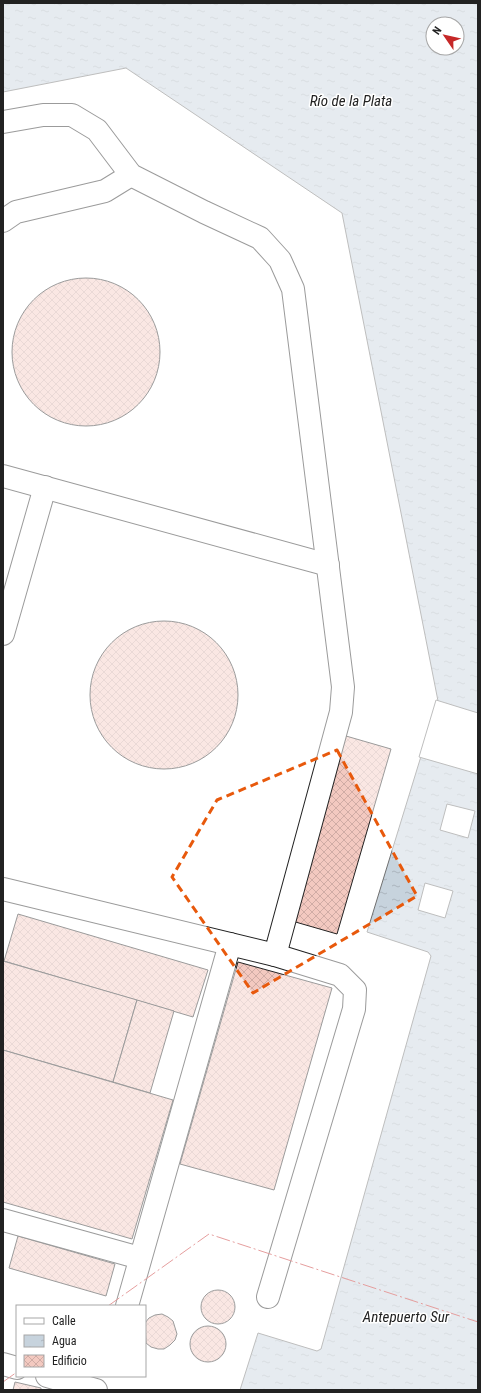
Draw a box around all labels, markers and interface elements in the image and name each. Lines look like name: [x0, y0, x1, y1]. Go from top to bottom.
north arrow: [425, 16, 465, 56]
text: N: [430, 24, 445, 37]
water label: Río de la Plata: [310, 92, 392, 110]
legend: [16, 1305, 146, 1377]
water label: Antepuerto Sur: [362, 1308, 450, 1326]
text: Calle: [52, 1314, 76, 1328]
text: Agua: [52, 1334, 77, 1348]
text: Edificio: [52, 1354, 87, 1368]

